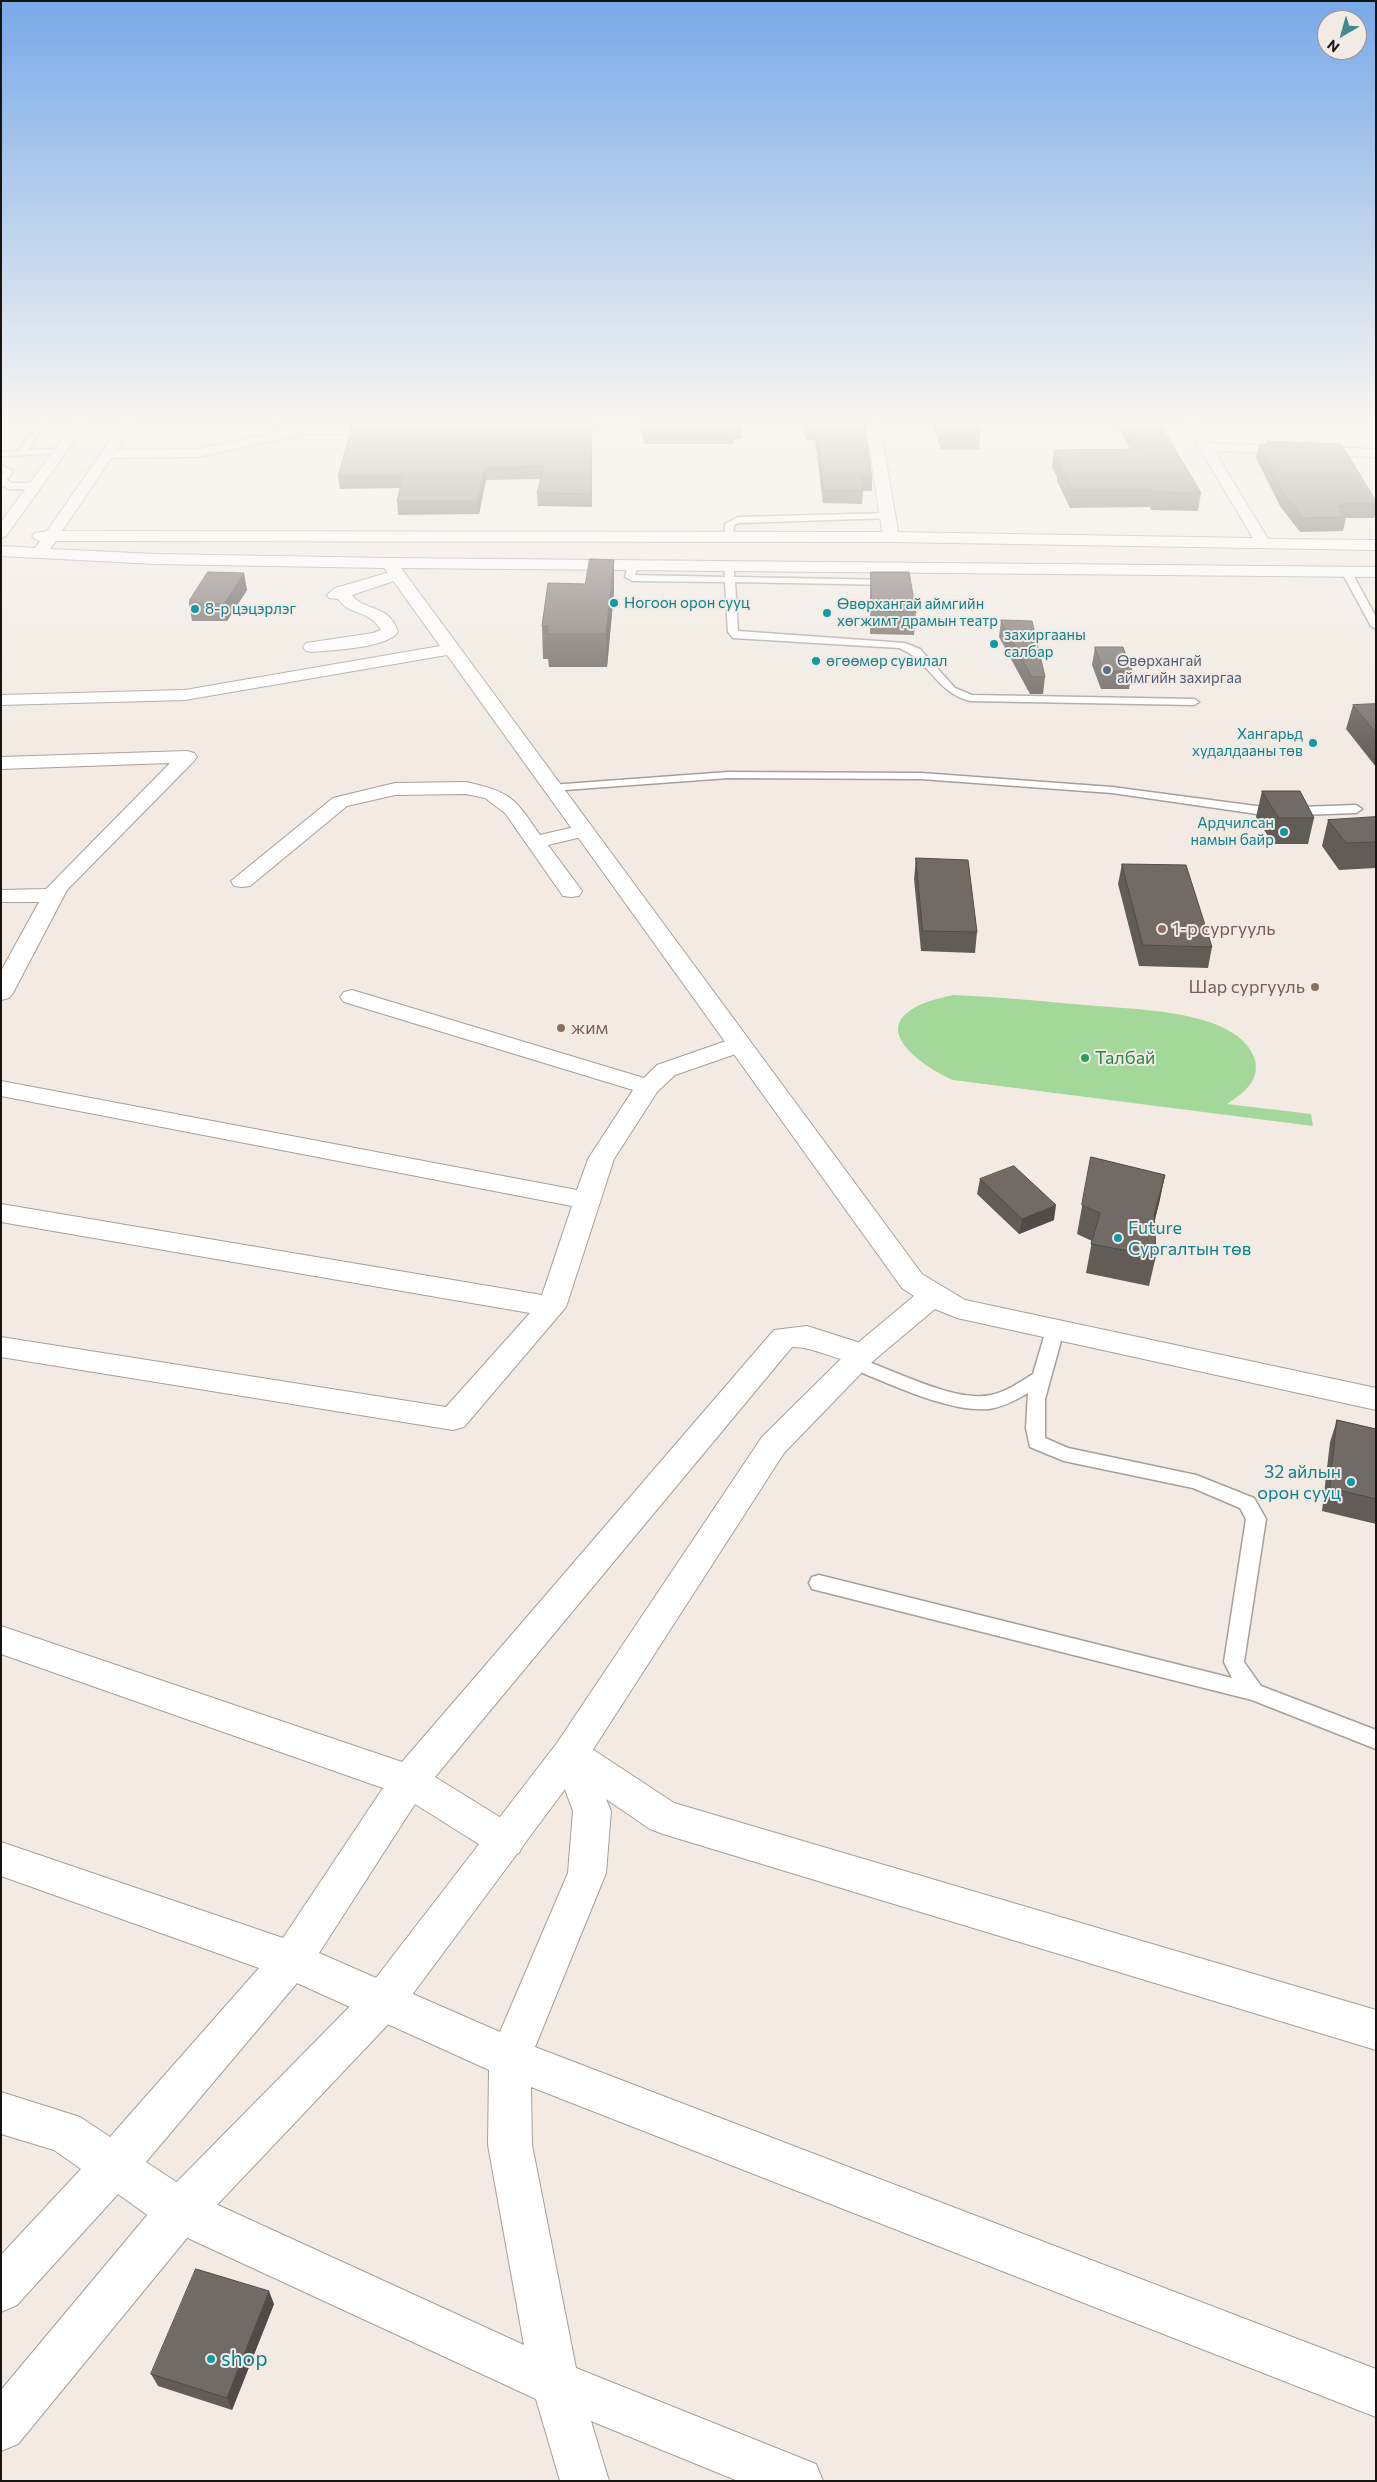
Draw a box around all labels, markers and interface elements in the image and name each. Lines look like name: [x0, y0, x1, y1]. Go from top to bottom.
north arrow: [1317, 10, 1367, 60]
text: N: [1324, 36, 1342, 56]
place label: Ногоон орон сууц: [624, 594, 750, 612]
place label: Өвөрхангай аймгийн хөгжимт драмын театр: [837, 595, 998, 630]
marker: Ногоон орон сууц: [608, 597, 620, 609]
place label: 8-р цэцэрлэг: [205, 600, 296, 618]
marker: 8-р цэцэрлэг: [189, 603, 201, 615]
marker: Өвөрхангай аймгийн хөгжимт драмын театр: [821, 607, 833, 619]
place label: захиргааны салбар: [1004, 626, 1086, 661]
marker: захиргааны салбар: [988, 638, 1000, 650]
place label: өгөөмөр сувилал: [826, 652, 947, 670]
place label: Өвөрхангай аймгийн захиргаа: [1117, 652, 1242, 687]
marker: өгөөмөр сувилал: [810, 655, 822, 667]
marker: Өвөрхангай аймгийн захиргаа: [1101, 664, 1113, 676]
place label: Хангарьд худалдааны төв: [1192, 725, 1303, 760]
marker: Хангарьд худалдааны төв: [1307, 737, 1319, 749]
place label: Ардчилсан намын байр: [1190, 814, 1274, 849]
marker: Ардчилсан намын байр: [1278, 826, 1290, 838]
place label: 1-р сургууль: [1172, 918, 1276, 940]
marker: 1-р сургууль: [1156, 923, 1168, 935]
place label: Шар сургууль: [1189, 976, 1305, 998]
marker: Шар сургууль: [1309, 981, 1321, 993]
place label: жим: [571, 1017, 608, 1039]
marker: жим: [555, 1022, 567, 1034]
place label: Талбай: [1095, 1047, 1155, 1069]
marker: Талбай: [1079, 1052, 1091, 1064]
place label: Future Сургалтын төв: [1128, 1217, 1251, 1260]
marker: Future Сургалтын төв: [1112, 1232, 1124, 1244]
place label: 32 айлын орон сууц: [1257, 1461, 1341, 1504]
marker: 32 айлын орон сууц: [1345, 1476, 1357, 1488]
place label: shop: [221, 2346, 268, 2372]
marker: shop: [205, 2353, 217, 2365]

